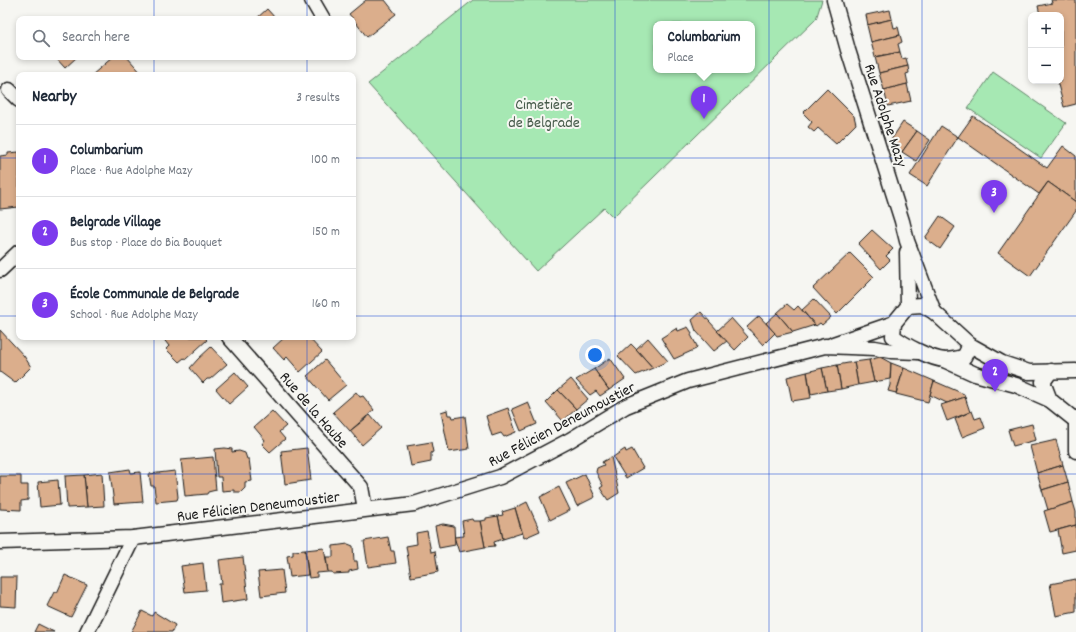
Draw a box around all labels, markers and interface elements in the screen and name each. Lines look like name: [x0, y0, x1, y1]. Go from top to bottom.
map controls: [1028, 12, 1064, 84]
button: +: [1028, 12, 1064, 48]
search box: [16, 16, 356, 60]
popup: [653, 21, 755, 73]
icon: search: [30, 27, 52, 49]
text: Search here: [62, 27, 130, 49]
text: Columbarium: [667, 27, 741, 49]
button: −: [1028, 48, 1064, 84]
text: Place: [667, 49, 694, 68]
street label: Rue Adolphe Mazy: [857, 61, 912, 171]
text: Nearby: [32, 86, 76, 110]
pin: 1: [691, 86, 717, 119]
text: 3 results: [296, 89, 340, 108]
park label: Cimetière de Belgrade: [508, 94, 580, 135]
text: Columbarium: [70, 140, 143, 162]
text: 1: [44, 151, 46, 170]
text: 100 m: [311, 151, 340, 170]
text: Place · Rue Adolphe Mazy: [70, 162, 192, 181]
pin: 3: [981, 180, 1007, 213]
text: Belgrade Village: [70, 212, 161, 234]
text: 2: [42, 223, 48, 242]
text: 150 m: [312, 223, 340, 242]
text: Bus stop · Place do Bia Bouquet: [70, 234, 222, 253]
text: École Communale de Belgrade: [70, 284, 239, 306]
text: 3: [42, 295, 48, 314]
text: 160 m: [312, 295, 340, 314]
text: School · Rue Adolphe Mazy: [70, 306, 198, 325]
your location: [585, 345, 605, 365]
pin: 2: [982, 359, 1008, 392]
street label: Rue de la Haube: [273, 367, 353, 454]
street label: Rue Félicien Deneumoustier: [484, 377, 640, 474]
street label: Rue Félicien Deneumoustier: [176, 486, 341, 529]

